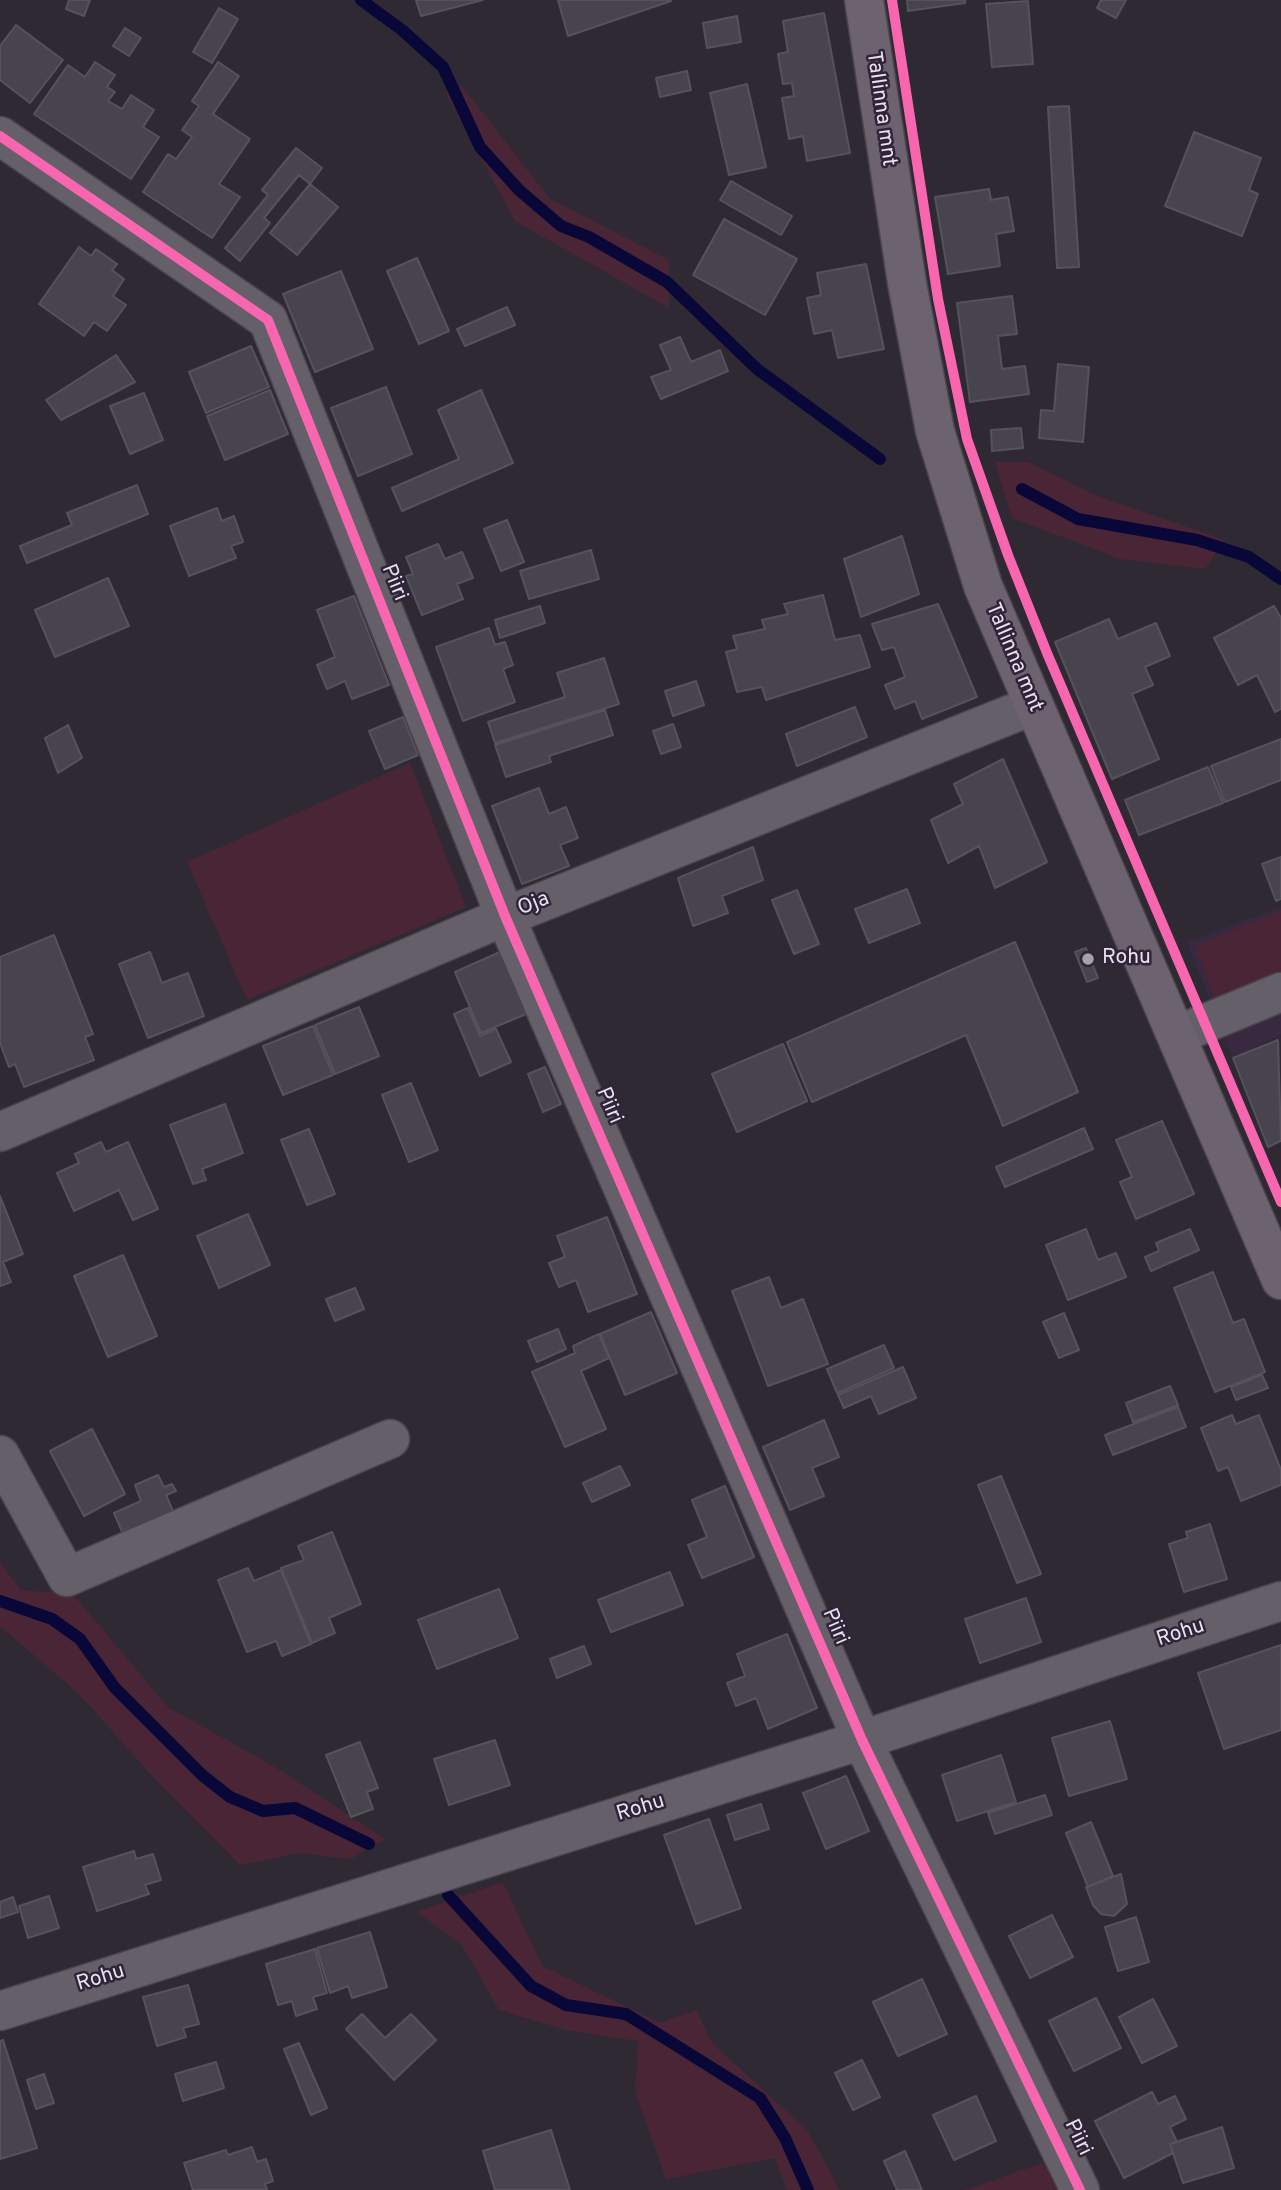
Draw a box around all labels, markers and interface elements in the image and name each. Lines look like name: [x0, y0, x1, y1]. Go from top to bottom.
street label: Tallinna mnt: [859, 50, 901, 168]
street label: Piiri: [374, 561, 412, 605]
street label: Tallinna mnt: [979, 600, 1047, 716]
street label: Oja: [515, 887, 553, 923]
place label: Rohu: [1102, 946, 1151, 972]
marker: Rohu: [1080, 951, 1096, 967]
street label: Piiri: [589, 1084, 627, 1128]
street label: Piiri: [815, 1605, 853, 1649]
street label: Rohu: [1154, 1614, 1208, 1654]
street label: Rohu: [614, 1790, 668, 1828]
street label: Rohu: [74, 1960, 128, 1998]
street label: Piiri: [1058, 2116, 1096, 2160]

